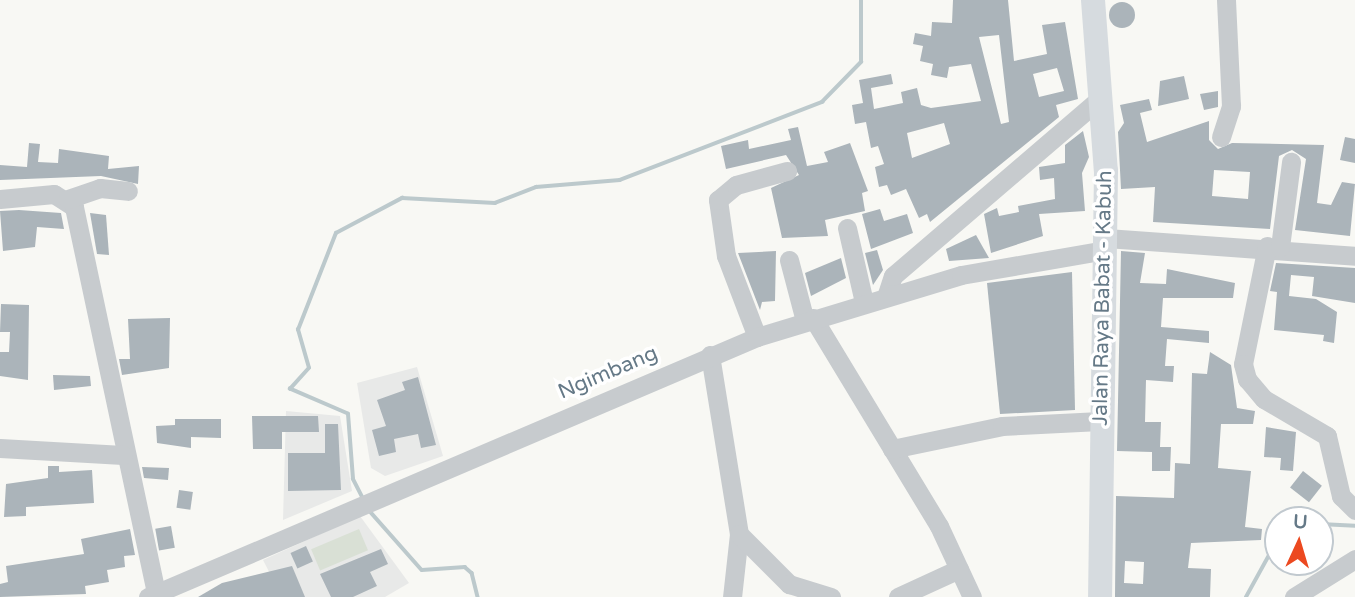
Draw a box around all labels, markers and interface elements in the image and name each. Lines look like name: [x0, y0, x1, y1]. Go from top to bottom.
street label: Jalan Raya Babat - Kabuh: [1088, 170, 1118, 426]
street label: Ngimbang: [555, 341, 661, 405]
north arrow: [1264, 506, 1334, 576]
text: U: [1292, 511, 1308, 534]

